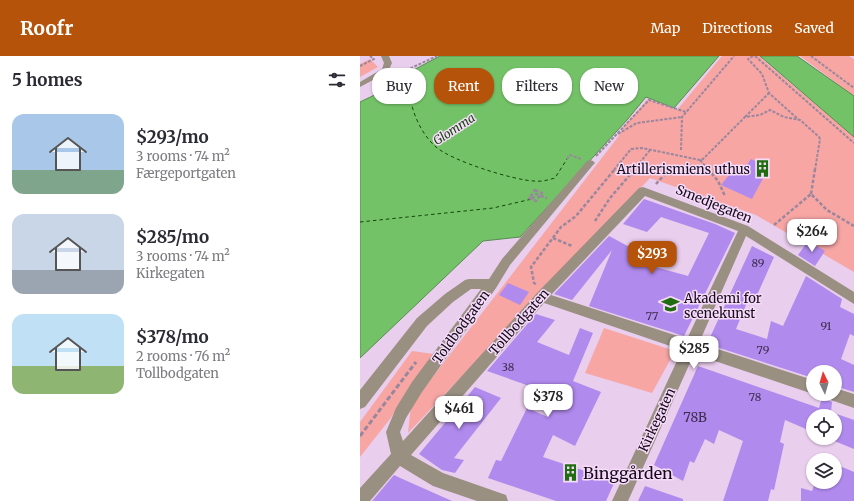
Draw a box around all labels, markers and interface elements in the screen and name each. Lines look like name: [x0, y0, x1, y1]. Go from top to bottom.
text: Roofr: [20, 16, 73, 40]
text: Map: [650, 19, 680, 37]
text: Directions: [702, 19, 772, 37]
text: Saved: [794, 19, 834, 37]
chip: Buy: [372, 68, 426, 104]
chip: Rent: [434, 68, 494, 104]
chip: Filters: [502, 68, 572, 104]
chip: New: [580, 68, 638, 104]
text: 5 homes: [12, 69, 83, 91]
icon: filters: [326, 69, 348, 91]
water label: Glomma: [430, 110, 478, 148]
text: $293/mo: [136, 126, 209, 148]
icon: home: [44, 130, 92, 178]
text: 3 rooms · 74 m²: [136, 148, 230, 165]
building icon: Artillerismiens uthus: [753, 159, 773, 179]
place label: Artillerismiens uthus: [616, 161, 750, 178]
text: Færgeportgaten: [136, 165, 236, 182]
street label: Smedjegaten: [673, 181, 755, 227]
pin: $264: [788, 219, 836, 253]
text: $264: [796, 223, 828, 240]
text: $285/mo: [136, 226, 209, 248]
icon: home: [44, 230, 92, 278]
pin: $293: [628, 241, 676, 275]
text: $293: [637, 245, 667, 262]
text: 3 rooms · 74 m²: [136, 248, 230, 265]
house number: 89: [751, 256, 765, 270]
text: Kirkegaten: [136, 265, 205, 282]
street label: Tollbodgaten: [485, 285, 553, 359]
street label: Toldbodgaten: [429, 287, 494, 367]
place label: Akademi for scenekunst: [683, 290, 762, 322]
school or university icon: Akademi for scenekunst: [661, 295, 681, 315]
house number: 77: [646, 309, 658, 323]
house number: 91: [820, 319, 832, 333]
text: $378/mo: [136, 326, 209, 348]
icon: home: [44, 330, 92, 378]
pin: $285: [670, 336, 718, 370]
text: $285: [678, 340, 710, 357]
house number: 79: [757, 343, 770, 357]
text: 2 rooms · 76 m²: [136, 348, 230, 365]
house number: 38: [502, 360, 515, 374]
text: Tollbodgaten: [136, 365, 219, 382]
north arrow: [806, 365, 842, 401]
map controls: [806, 365, 842, 489]
pin: $378: [524, 384, 572, 418]
street label: Kirkegaten: [635, 385, 679, 455]
text: $378: [533, 388, 563, 405]
house number: 78: [749, 390, 762, 404]
pin: $461: [435, 396, 483, 430]
text: $461: [444, 400, 474, 417]
house number: 78B: [683, 409, 707, 426]
button: locate: [806, 409, 842, 445]
button: layers: [806, 453, 842, 489]
building icon: Binggården: [560, 463, 580, 483]
place label: Binggården: [583, 463, 673, 483]

